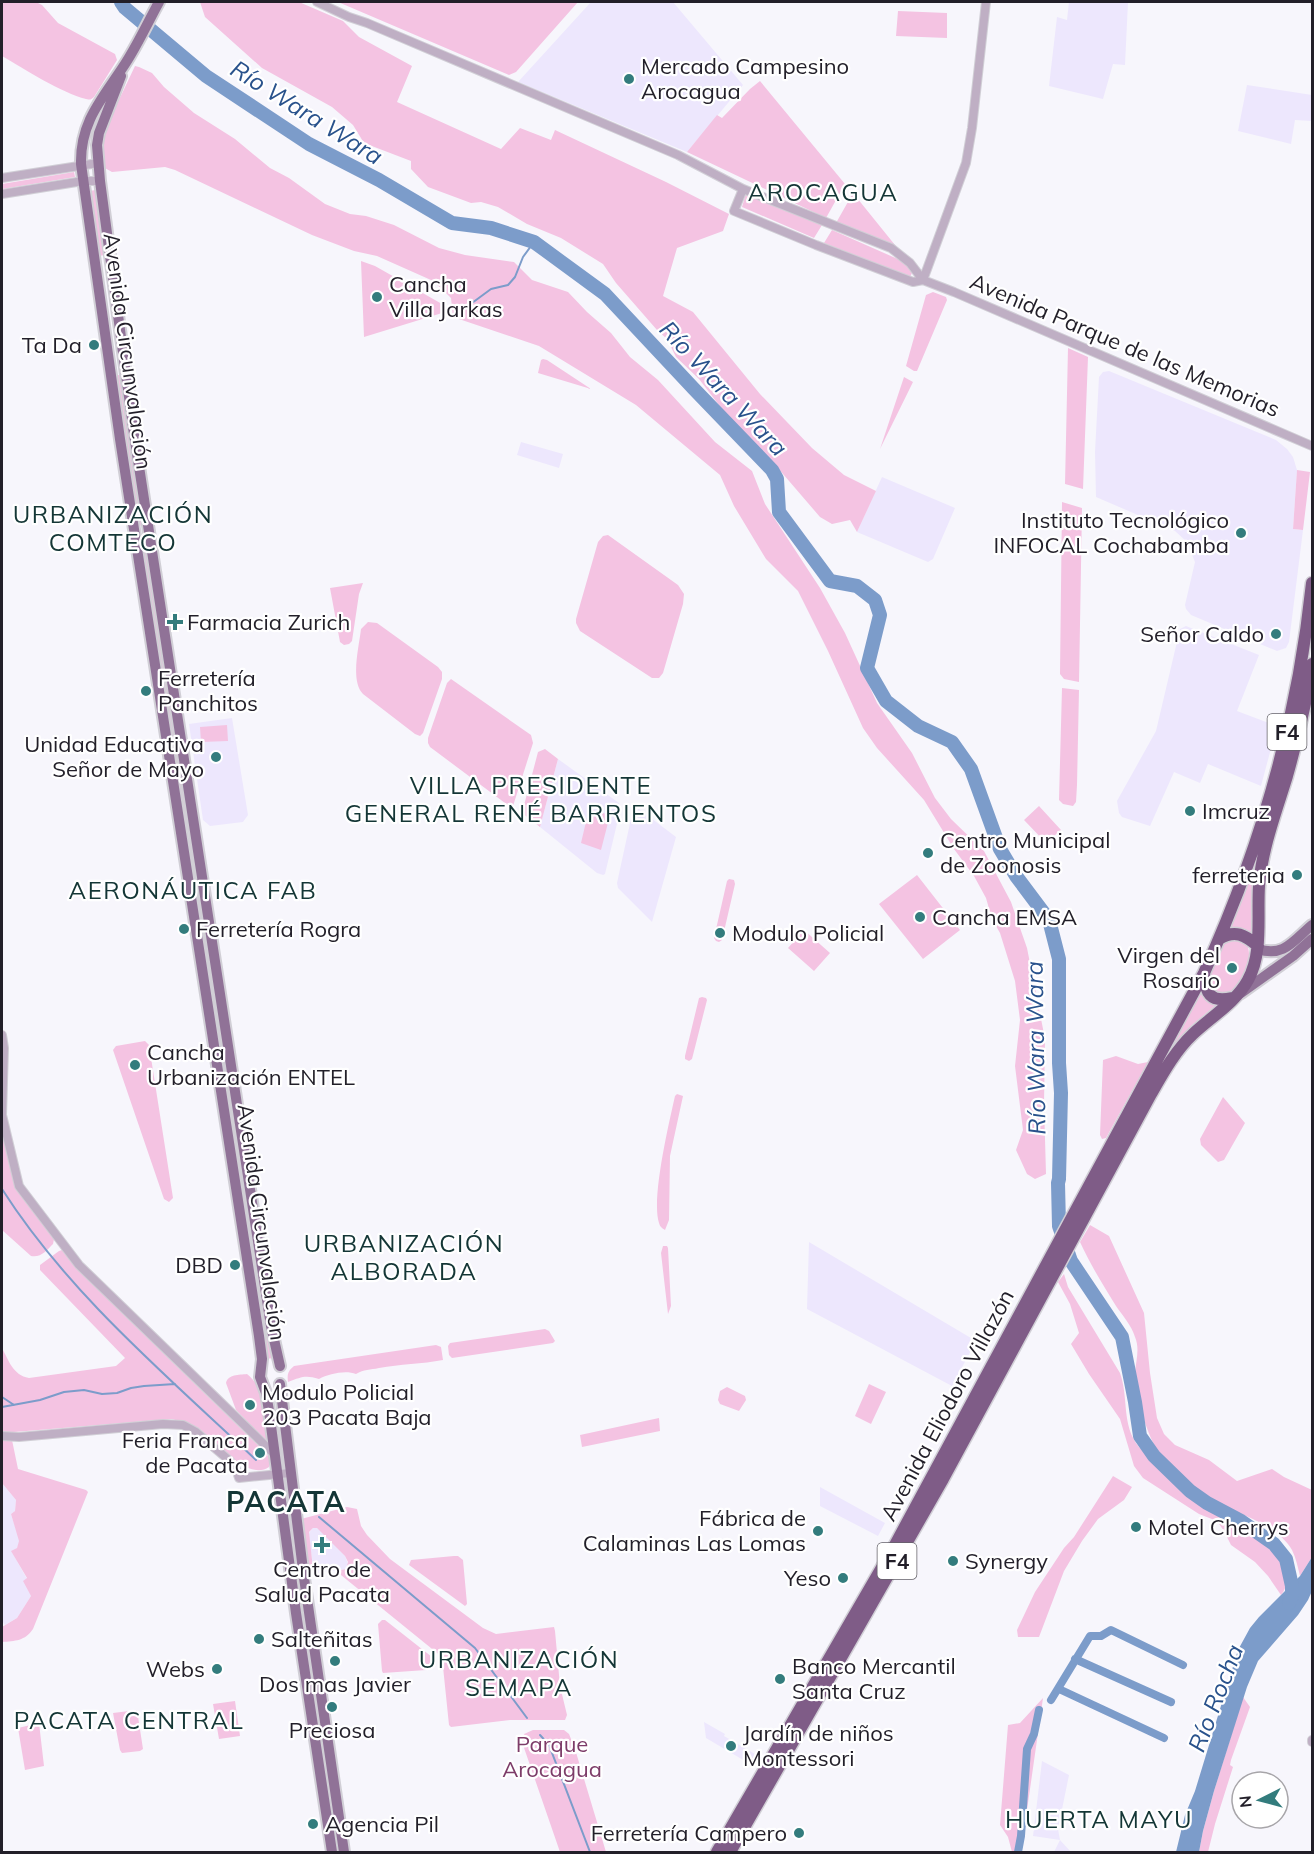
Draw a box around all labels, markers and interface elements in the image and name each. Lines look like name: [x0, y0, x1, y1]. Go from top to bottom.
place label: Mercado Campesino Arocagua: [641, 52, 849, 105]
water label: Río Wara Wara: [225, 53, 389, 171]
marker: Mercado Campesino Arocagua: [622, 72, 636, 86]
district label: AROCAGUA: [748, 177, 898, 207]
street label: Avenida Circunvalación: [98, 231, 158, 471]
street label: Avenida Parque de las Memorias: [966, 267, 1284, 423]
place label: Cancha Villa Jarkas: [389, 270, 503, 323]
marker: Cancha Villa Jarkas: [370, 290, 384, 304]
water label: Río Wara Wara: [654, 314, 794, 462]
place label: Ta Da: [22, 331, 82, 359]
marker: Ta Da: [87, 338, 101, 352]
district label: URBANIZACIÓN COMTECO: [13, 499, 213, 557]
place label: Instituto Tecnológico INFOCAL Cochabamba: [993, 506, 1229, 559]
marker: Instituto Tecnológico INFOCAL Cochabamba: [1234, 526, 1248, 540]
place label: Farmacia Zurich: [187, 608, 350, 636]
marker: Farmacia Zurich: [168, 615, 182, 629]
place label: Señor Caldo: [1140, 620, 1264, 648]
marker: Señor Caldo: [1269, 627, 1283, 641]
place label: Ferretería Panchitos: [158, 664, 258, 717]
marker: Ferretería Panchitos: [139, 684, 153, 698]
road number: F4: [1268, 714, 1306, 750]
place label: Unidad Educativa Señor de Mayo: [24, 730, 204, 783]
marker: Unidad Educativa Señor de Mayo: [209, 750, 223, 764]
district label: VILLA PRESIDENTE GENERAL RENÉ BARRIENTOS: [345, 770, 717, 828]
place label: Imcruz: [1202, 797, 1270, 825]
marker: Imcruz: [1183, 804, 1197, 818]
place label: Centro Municipal de Zoonosis: [940, 826, 1110, 879]
marker: Centro Municipal de Zoonosis: [921, 846, 935, 860]
place label: ferreteria: [1192, 861, 1285, 889]
marker: ferreteria: [1290, 868, 1304, 882]
district label: AERONÁUTICA FAB: [69, 875, 317, 905]
place label: Cancha EMSA: [932, 903, 1077, 931]
marker: Cancha EMSA: [913, 910, 927, 924]
place label: Ferretería Rogra: [196, 915, 361, 943]
place label: Modulo Policial: [732, 919, 884, 947]
marker: Ferretería Rogra: [177, 922, 191, 936]
marker: Modulo Policial: [713, 926, 727, 940]
place label: Virgen del Rosario: [1117, 941, 1220, 994]
water label: Río Wara Wara: [1018, 961, 1052, 1135]
marker: Virgen del Rosario: [1225, 961, 1239, 975]
place label: Cancha Urbanización ENTEL: [147, 1038, 355, 1091]
marker: Cancha Urbanización ENTEL: [128, 1058, 142, 1072]
street label: Avenida Circunvalación: [232, 1102, 292, 1342]
district label: URBANIZACIÓN ALBORADA: [304, 1228, 504, 1286]
place label: DBD: [175, 1251, 223, 1279]
marker: DBD: [228, 1258, 242, 1272]
street label: Avenida Eliodoro Villazón: [874, 1284, 1020, 1526]
place label: Modulo Policial 203 Pacata Baja: [262, 1378, 432, 1431]
marker: Modulo Policial 203 Pacata Baja: [243, 1398, 257, 1412]
place label: Feria Franca de Pacata: [122, 1426, 248, 1479]
marker: Feria Franca de Pacata: [253, 1446, 267, 1460]
district label: PACATA: [226, 1484, 346, 1519]
place label: Fábrica de Calaminas Las Lomas: [583, 1504, 806, 1557]
place label: Motel Cherrys: [1148, 1513, 1289, 1541]
marker: Motel Cherrys: [1129, 1520, 1143, 1534]
marker: Fábrica de Calaminas Las Lomas: [811, 1524, 825, 1538]
marker: Centro de Salud Pacata: [313, 1536, 331, 1554]
road number: F4: [878, 1543, 916, 1579]
place label: Synergy: [965, 1547, 1048, 1575]
marker: Synergy: [946, 1554, 960, 1568]
place label: Centro de Salud Pacata: [254, 1555, 390, 1608]
place label: Yeso: [783, 1564, 831, 1592]
marker: Yeso: [836, 1571, 850, 1585]
place label: Salteñitas: [271, 1625, 373, 1653]
marker: Salteñitas: [252, 1632, 266, 1646]
water label: Río Rocha: [1181, 1640, 1249, 1756]
district label: URBANIZACIÓN SEMAPA: [419, 1644, 619, 1702]
place label: Banco Mercantil Santa Cruz: [792, 1652, 956, 1705]
marker: Dos mas Javier: [328, 1654, 342, 1668]
place label: Webs: [146, 1655, 205, 1683]
marker: Webs: [210, 1662, 224, 1676]
place label: Dos mas Javier: [259, 1670, 411, 1698]
marker: Banco Mercantil Santa Cruz: [773, 1672, 787, 1686]
marker: Preciosa: [325, 1700, 339, 1714]
district label: PACATA CENTRAL: [14, 1705, 244, 1735]
place label: Preciosa: [289, 1716, 375, 1744]
place label: Jardín de niños Montessori: [743, 1719, 894, 1772]
park label: Parque Arocagua: [502, 1730, 602, 1783]
marker: Jardín de niños Montessori: [724, 1739, 738, 1753]
north arrow: [1230, 1770, 1290, 1830]
text: N: [1235, 1795, 1256, 1809]
district label: HUERTA MAYU: [1005, 1804, 1193, 1834]
place label: Agencia Pil: [325, 1810, 439, 1838]
marker: Agencia Pil: [306, 1817, 320, 1831]
place label: Ferretería Campero: [591, 1819, 787, 1847]
marker: Ferretería Campero: [792, 1826, 806, 1840]

